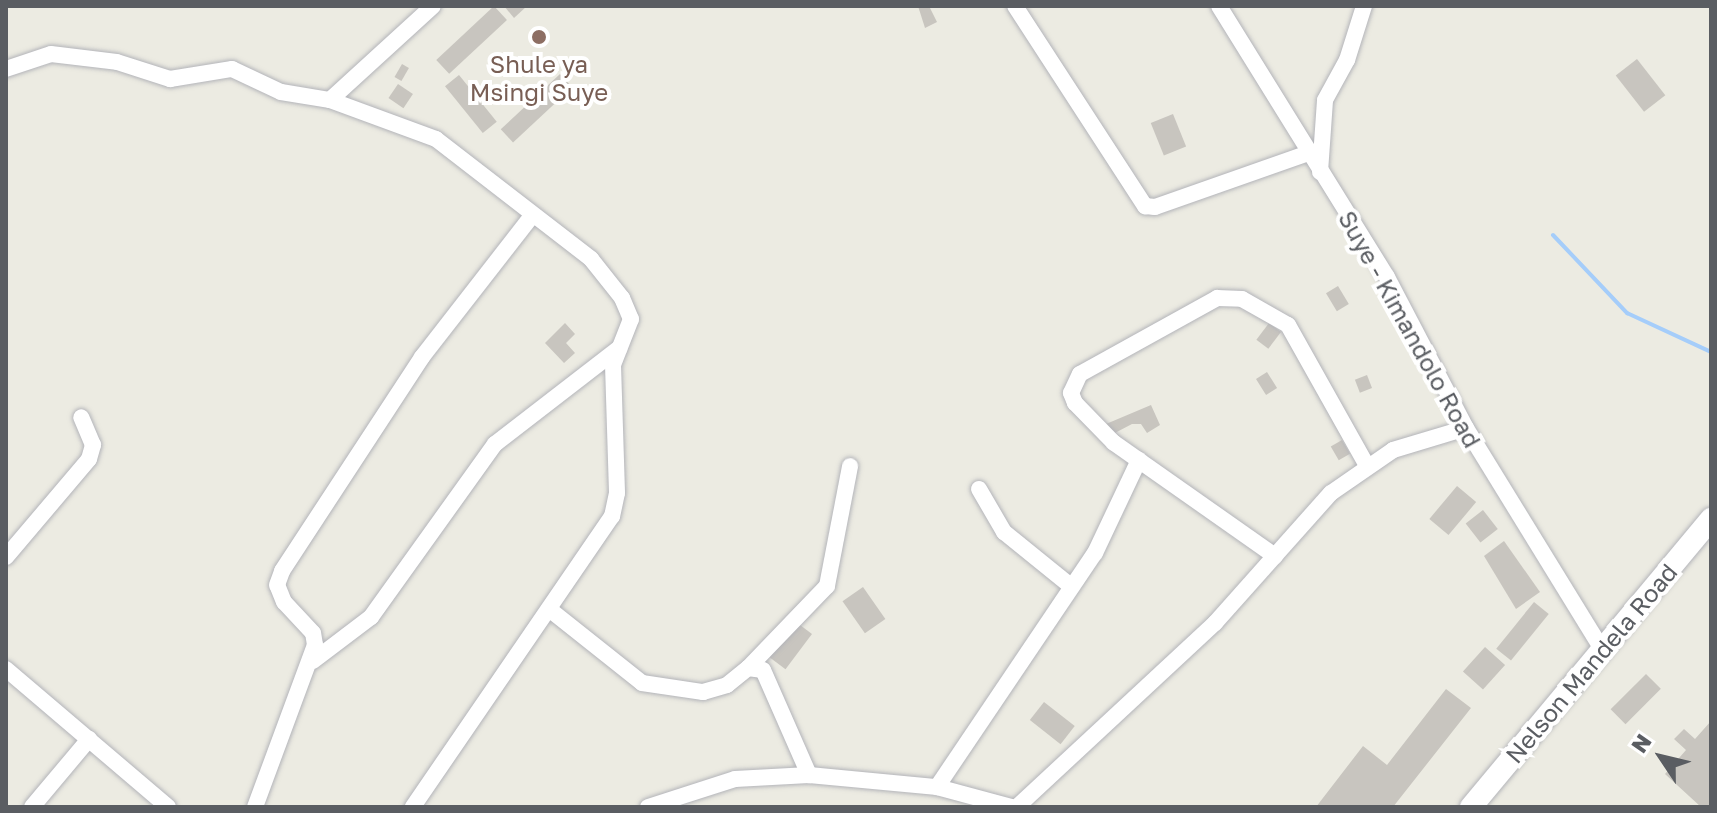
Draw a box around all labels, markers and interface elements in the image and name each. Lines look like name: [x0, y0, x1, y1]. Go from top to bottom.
marker: Shule ya Msingi Suye: [530, 28, 548, 46]
place label: Shule ya Msingi Suye: [470, 50, 608, 106]
street label: Suye - Kimandolo Road: [1333, 206, 1487, 452]
street label: Nelson Mandela Road: [1499, 557, 1683, 769]
north arrow: [1621, 717, 1701, 797]

